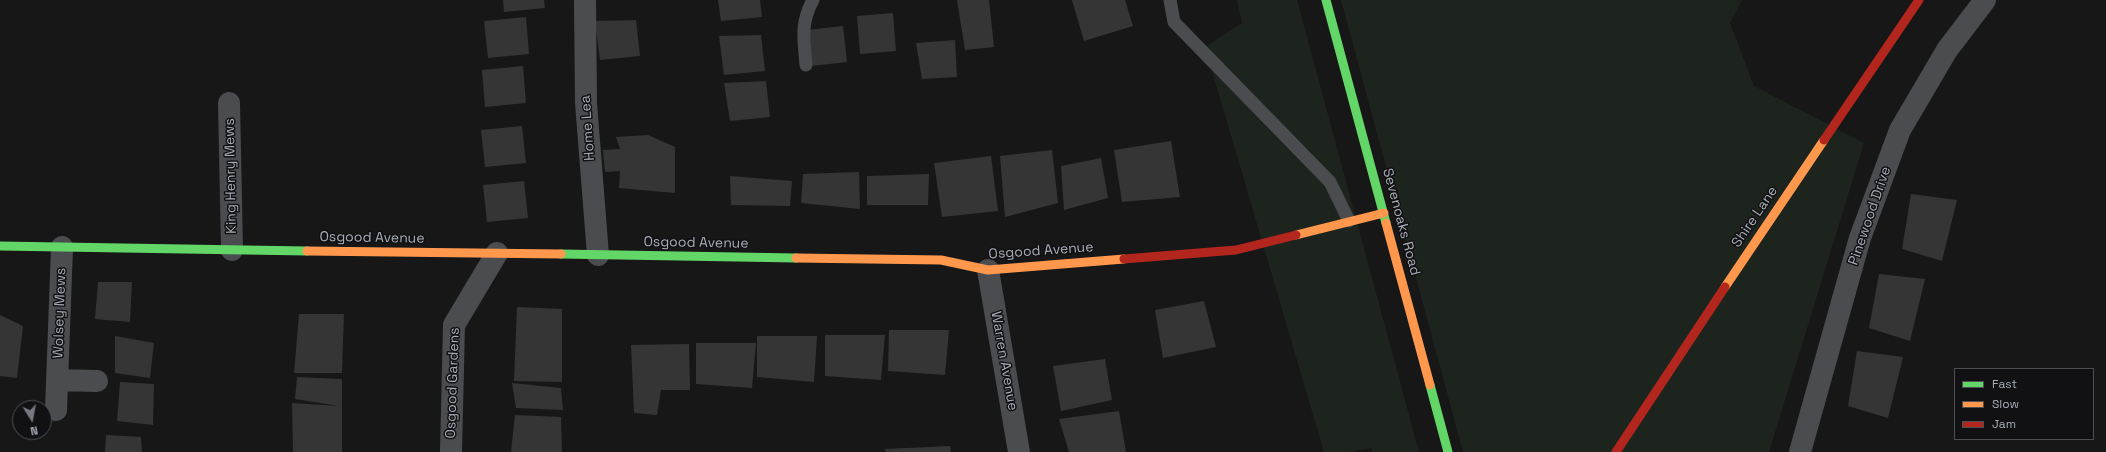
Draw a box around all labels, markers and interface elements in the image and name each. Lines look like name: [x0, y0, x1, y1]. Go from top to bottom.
street label: Home Lea: [577, 95, 599, 161]
street label: King Henry Mews: [222, 118, 240, 234]
street label: Pinewood Drive: [1845, 165, 1895, 267]
street label: Sevenoaks Road: [1379, 167, 1423, 277]
street label: Shire Lane: [1728, 183, 1782, 251]
street label: Osgood Avenue: [319, 229, 425, 247]
street label: Osgood Avenue: [643, 234, 749, 252]
street label: Osgood Avenue: [988, 239, 1094, 263]
street label: Wolsey Mews: [50, 267, 70, 359]
street label: Warren Avenue: [987, 310, 1021, 412]
street label: Osgood Gardens: [443, 327, 463, 439]
legend: [1954, 368, 2094, 440]
text: Fast: [1992, 376, 2017, 392]
text: Slow: [1992, 396, 2019, 412]
north arrow: [12, 400, 52, 440]
text: Jam: [1992, 416, 2016, 432]
text: N: [29, 423, 39, 438]

